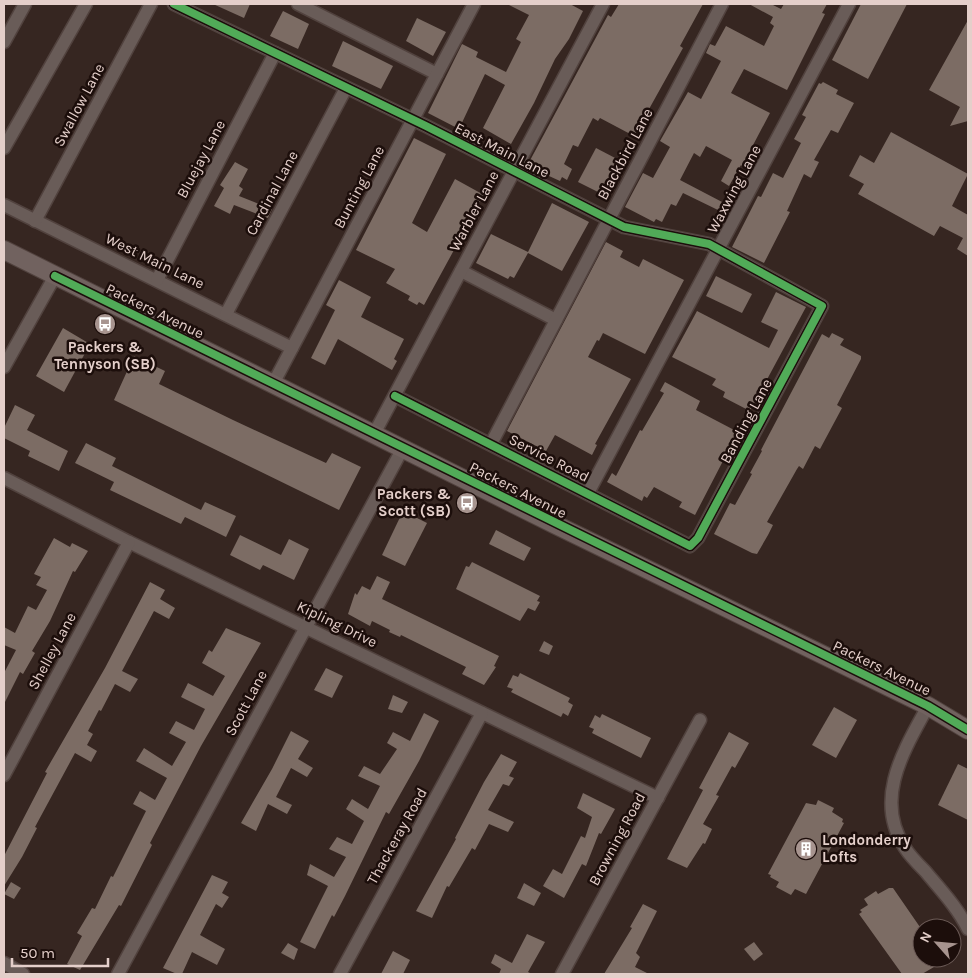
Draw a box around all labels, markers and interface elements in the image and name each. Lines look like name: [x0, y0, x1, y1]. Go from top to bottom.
street label: Swallow Lane: [50, 60, 108, 150]
street label: Blackbird Lane: [593, 105, 657, 203]
street label: Bluejay Lane: [173, 117, 229, 201]
street label: East Main Lane: [452, 118, 552, 182]
street label: Waxwing Lane: [703, 142, 765, 236]
street label: Bunting Lane: [330, 143, 388, 231]
street label: Cardinal Lane: [242, 148, 302, 238]
street label: Warbler Lane: [445, 168, 503, 254]
street label: West Main Lane: [103, 229, 207, 293]
street label: Packers Avenue: [103, 280, 207, 342]
bus stop icon: Packers & Tennyson (SB): [93, 312, 117, 336]
place label: Packers & Tennyson (SB): [54, 338, 156, 373]
street label: Banding Lane: [716, 376, 776, 466]
street label: Service Road: [506, 430, 592, 486]
street label: Packers Avenue: [466, 458, 570, 522]
place label: Packers & Scott (SB): [377, 485, 451, 520]
bus stop icon: Packers & Scott (SB): [455, 491, 479, 515]
street label: Kipling Drive: [294, 597, 380, 651]
street label: Shelley Lane: [24, 609, 80, 693]
street label: Packers Avenue: [830, 637, 934, 699]
street label: Scott Lane: [221, 667, 271, 739]
street label: Thackeray Road: [363, 785, 431, 887]
street label: Browning Road: [585, 789, 649, 889]
place label: Londonderry Lofts: [822, 831, 911, 866]
building icon: Londonderry Lofts: [794, 837, 818, 861]
north arrow: [912, 918, 962, 968]
text: N: [916, 929, 936, 946]
scale bar: [12, 936, 109, 968]
text: 50 m: [20, 944, 55, 962]

